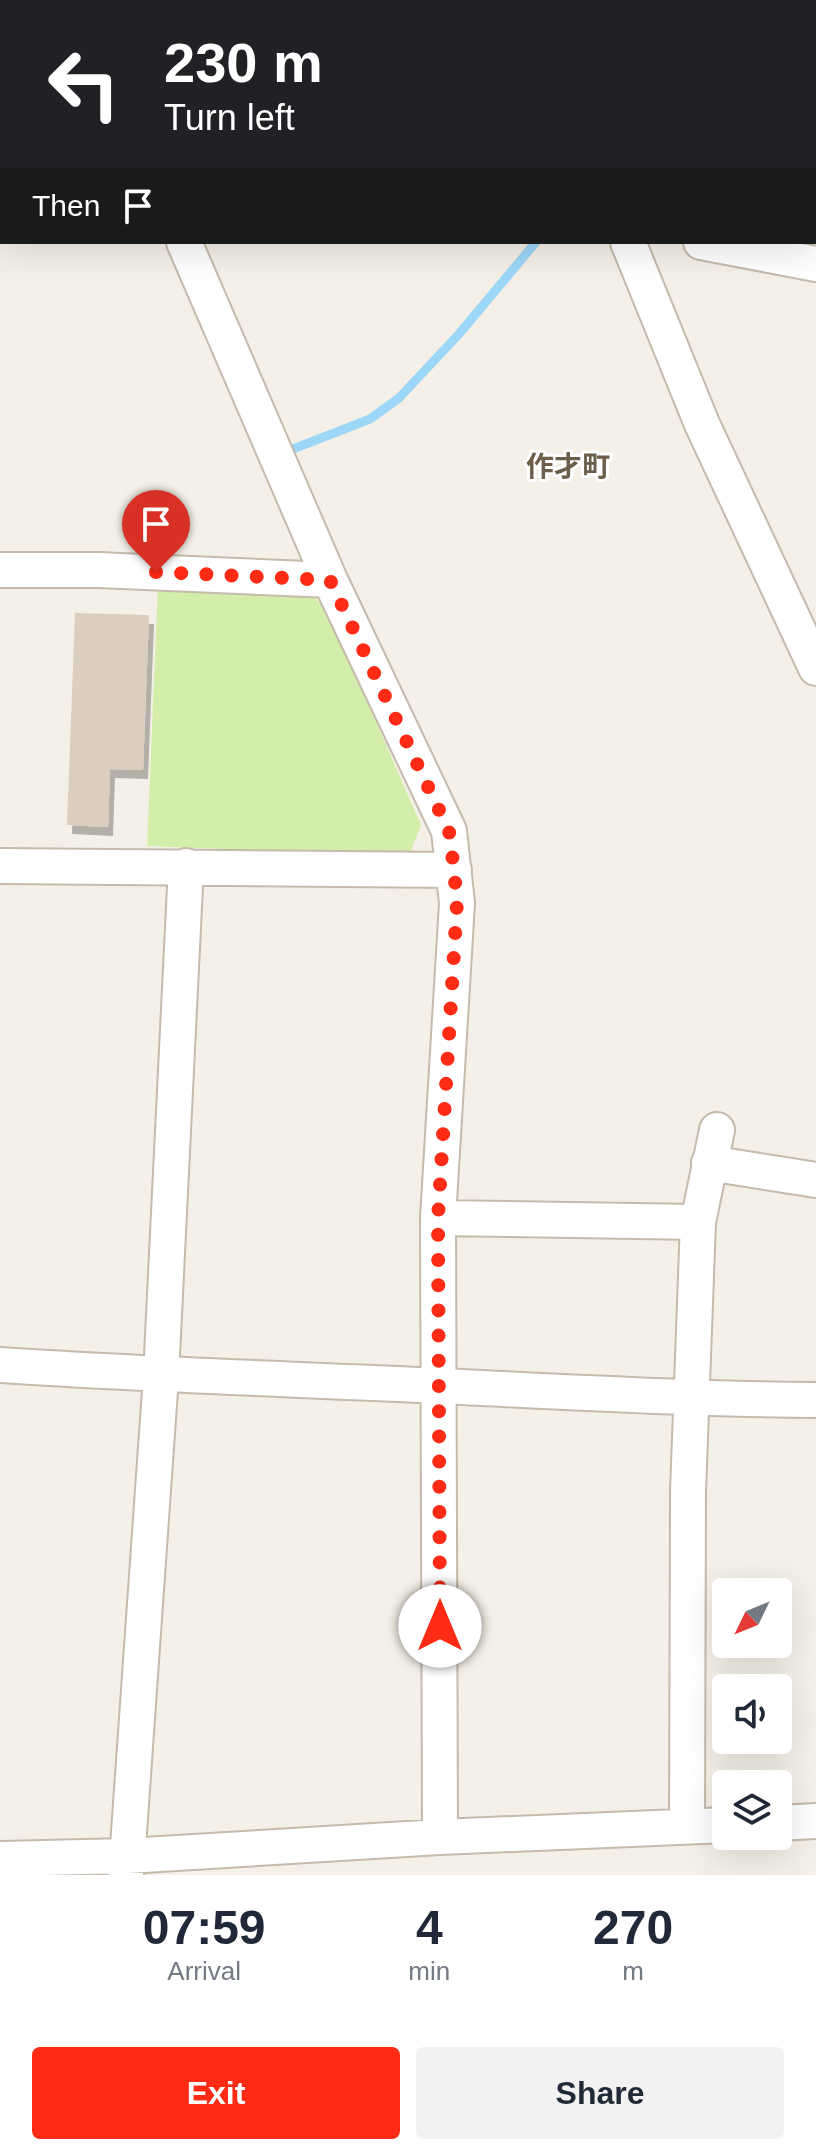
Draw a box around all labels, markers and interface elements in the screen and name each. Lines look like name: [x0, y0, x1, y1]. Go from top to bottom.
text: 230 m: [164, 31, 323, 94]
icon: left: [32, 32, 136, 136]
text: Turn left: [164, 97, 295, 138]
icon: arrive: [116, 184, 160, 228]
text: Then: [32, 189, 100, 222]
district label: 作才町: [526, 451, 610, 482]
pin: [122, 490, 190, 572]
icon: arrive: [134, 502, 178, 546]
north arrow: [712, 1578, 792, 1658]
map controls: [712, 1578, 792, 1850]
position arrow: [398, 1584, 482, 1668]
button: sound: [712, 1674, 792, 1754]
button: layers: [712, 1770, 792, 1850]
text: 07:59: [143, 1901, 266, 1954]
text: 4: [416, 1901, 443, 1954]
text: 270: [593, 1901, 673, 1954]
text: Arrival: [167, 1956, 241, 1986]
text: min: [408, 1956, 450, 1986]
text: m: [622, 1956, 644, 1986]
button: Exit: [32, 2047, 400, 2139]
button: Share: [416, 2047, 784, 2139]

